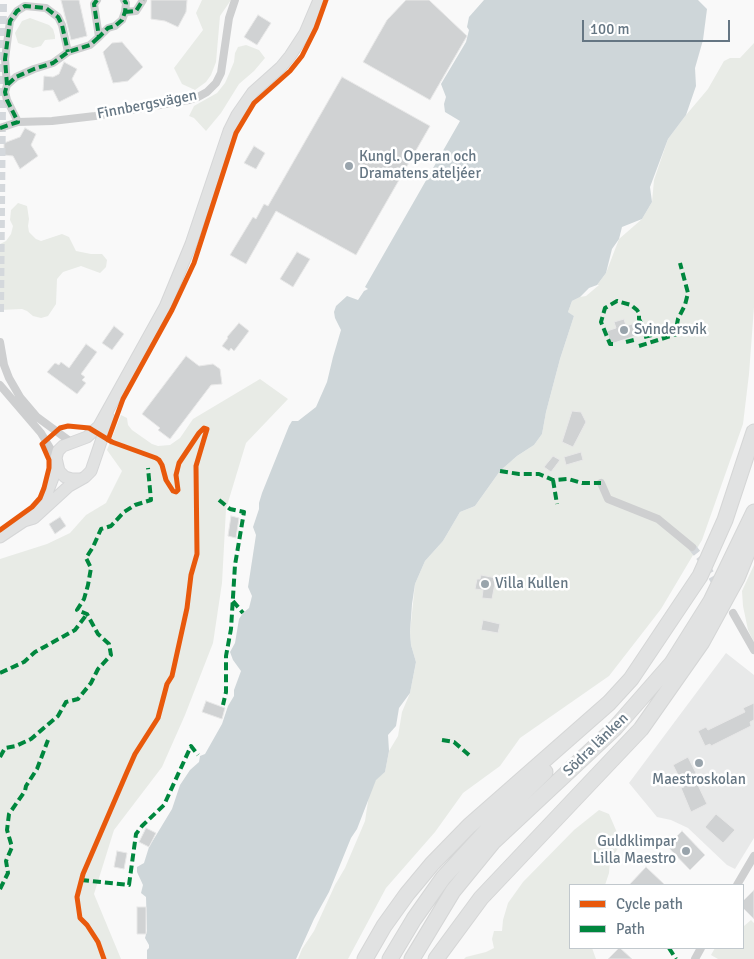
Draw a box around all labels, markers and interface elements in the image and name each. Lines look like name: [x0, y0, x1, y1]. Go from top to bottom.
scale bar: [584, 10, 732, 42]
text: 100 m: [590, 20, 630, 38]
street label: Finnbergsvägen: [95, 86, 199, 124]
place label: Kungl. Operan och Dramatens ateljéer: [359, 148, 481, 183]
marker: Kungl. Operan och Dramatens ateljéer: [343, 160, 355, 172]
place label: Svindersvik: [634, 321, 707, 339]
marker: Svindersvik: [618, 324, 630, 336]
place label: Villa Kullen: [495, 575, 568, 593]
marker: Villa Kullen: [479, 578, 491, 590]
street label: Södra länken: [560, 710, 632, 780]
marker: Maestroskolan: [693, 757, 705, 769]
place label: Maestroskolan: [652, 771, 746, 789]
place label: Guldklimpar Lilla Maestro: [593, 833, 676, 868]
marker: Guldklimpar Lilla Maestro: [680, 845, 692, 857]
legend: [569, 884, 744, 949]
text: Cycle path: [616, 895, 683, 913]
text: Path: [616, 920, 645, 938]

